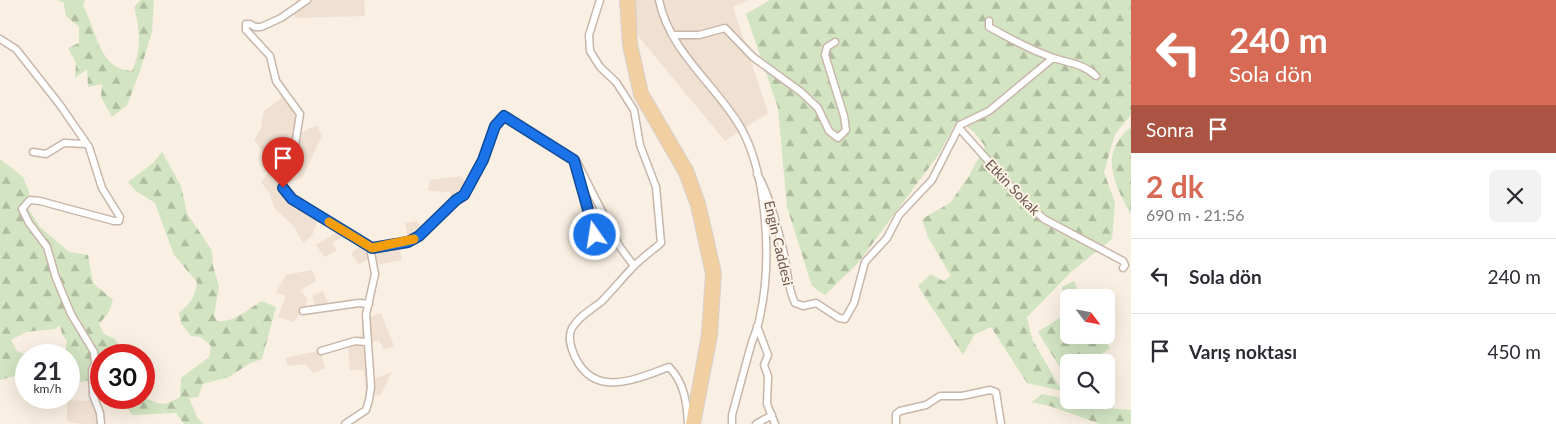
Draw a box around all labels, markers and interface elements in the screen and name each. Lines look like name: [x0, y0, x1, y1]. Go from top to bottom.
text: 240 m: [1229, 18, 1328, 60]
icon: left: [1146, 20, 1211, 85]
text: Sola dön: [1229, 60, 1312, 87]
icon: arrive: [1204, 115, 1232, 143]
text: Sonra: [1146, 118, 1194, 141]
pin: [262, 137, 304, 188]
icon: arrive: [269, 144, 297, 172]
street label: Etkin Sokak: [982, 155, 1045, 219]
text: 2 dk: [1146, 168, 1204, 204]
button: close: [1489, 170, 1541, 222]
street label: Engin Caddesi: [761, 199, 797, 287]
text: 690 m · 21:56: [1146, 205, 1245, 224]
position arrow: [568, 208, 620, 260]
icon: left: [1146, 262, 1174, 290]
text: Sola dön: [1189, 265, 1262, 288]
text: 240 m: [1487, 265, 1541, 288]
north arrow: [1060, 289, 1115, 344]
map controls: [1060, 289, 1115, 409]
icon: arrive: [1146, 337, 1174, 365]
text: Varış noktası: [1189, 340, 1297, 363]
text: 450 m: [1487, 340, 1541, 363]
speed limit sign: 30: [90, 344, 155, 409]
button: search: [1060, 354, 1115, 409]
text: 21: [33, 355, 62, 385]
text: km/h: [33, 381, 62, 396]

